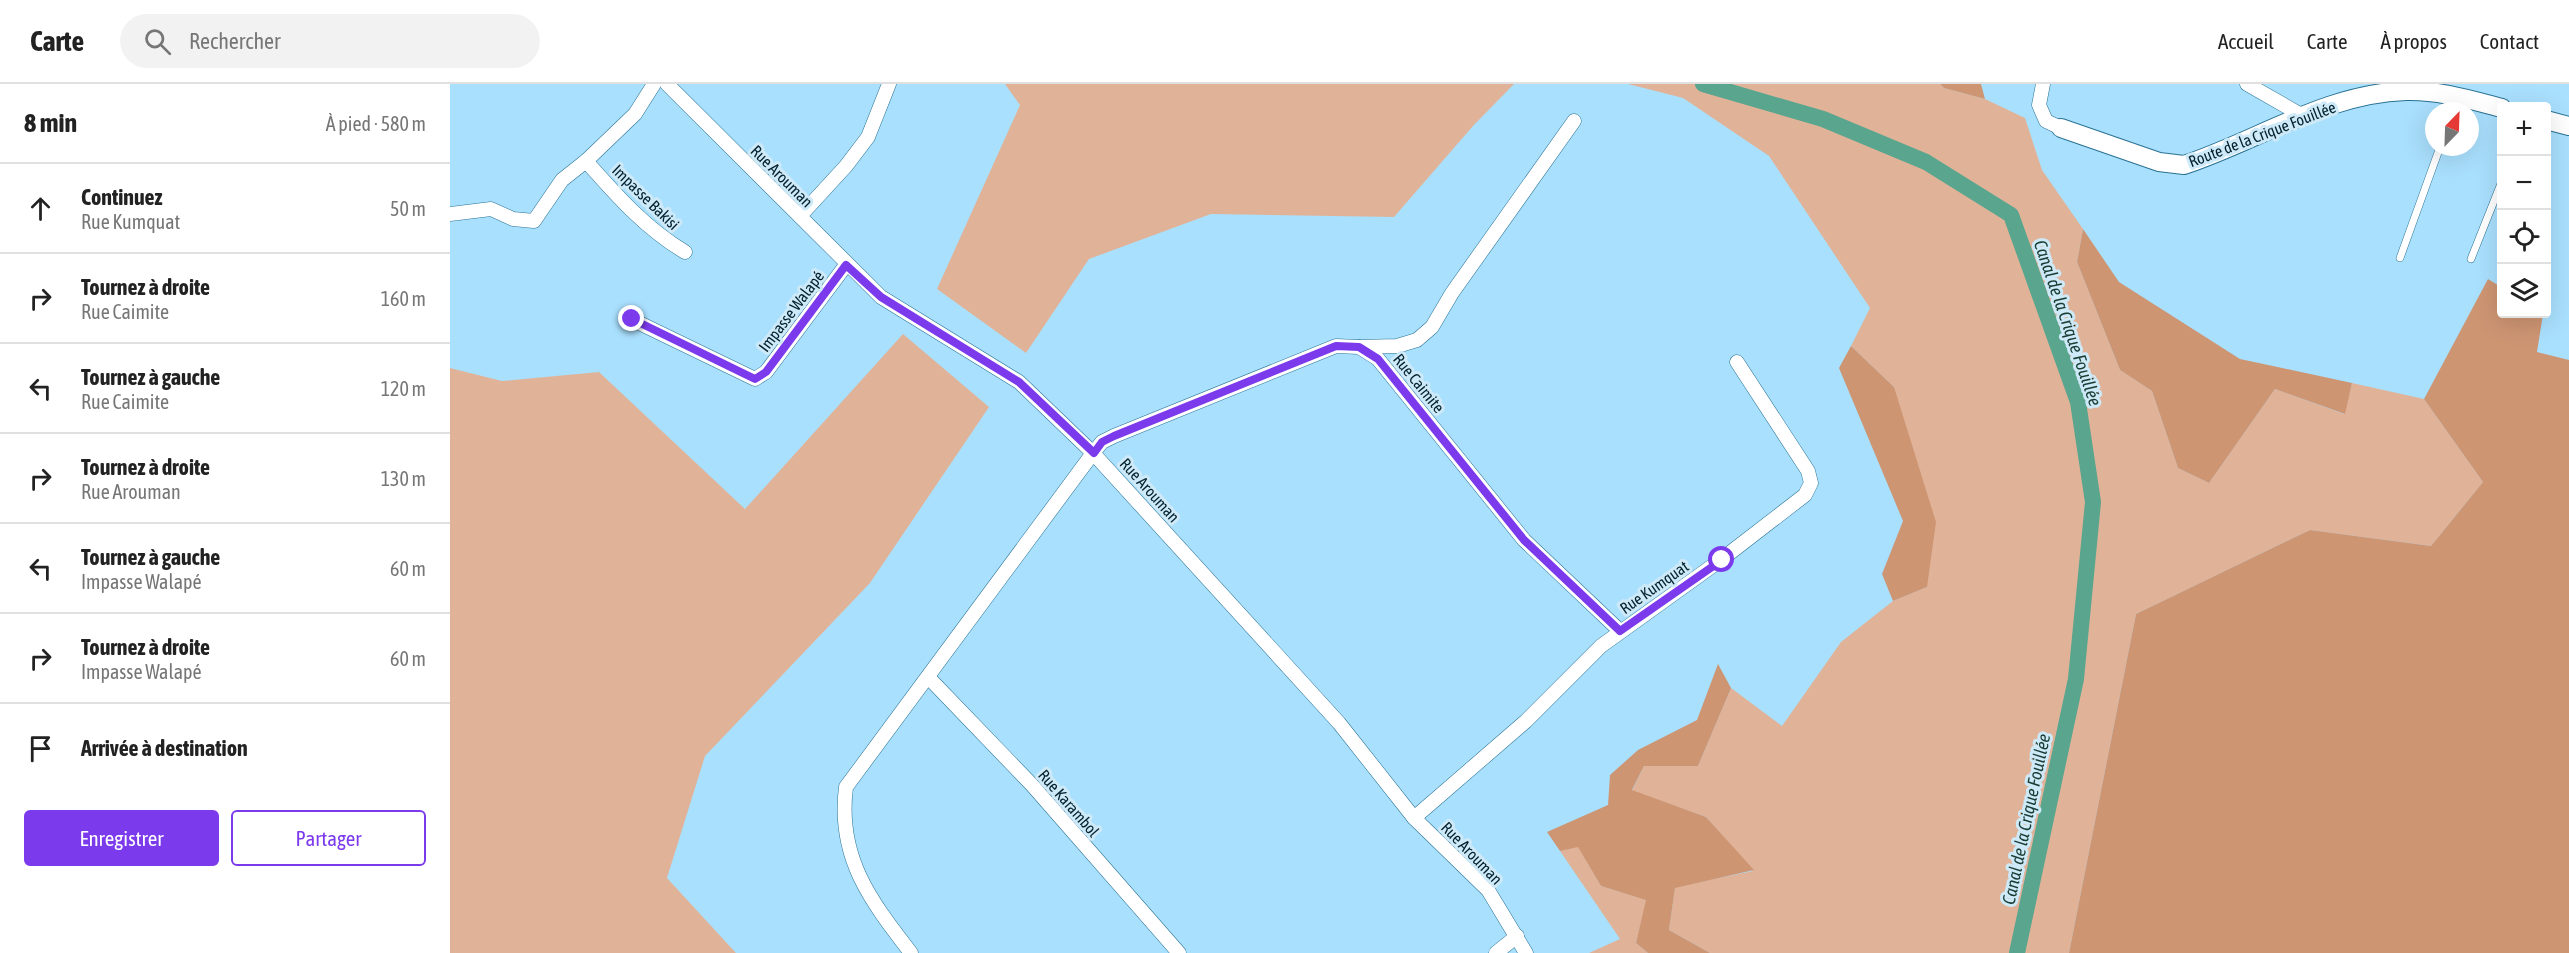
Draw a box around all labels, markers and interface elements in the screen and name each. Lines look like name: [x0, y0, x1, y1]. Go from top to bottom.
search box: [120, 14, 540, 68]
text: Carte: [30, 25, 84, 57]
icon: search: [141, 25, 174, 58]
text: Rechercher: [189, 28, 281, 54]
text: Accueil: [2218, 29, 2274, 53]
text: Carte: [2307, 29, 2347, 53]
text: À propos: [2380, 29, 2447, 53]
text: Contact: [2480, 29, 2539, 53]
street label: Route de la Crique Fouillée: [2186, 98, 2339, 171]
north arrow: [2425, 102, 2479, 156]
map controls: [2497, 102, 2551, 318]
button: +: [2497, 102, 2551, 156]
text: 8 min: [24, 108, 77, 138]
text: À pied · 580 m: [326, 112, 426, 135]
street label: Rue Arouman: [747, 141, 817, 211]
button: −: [2497, 156, 2551, 210]
street label: Impasse Bakisi: [608, 161, 683, 234]
text: Continuez: [81, 184, 163, 210]
icon: ahead: [24, 192, 57, 225]
text: 50 m: [390, 197, 426, 220]
text: Rue Kumquat: [81, 210, 180, 233]
button: locate: [2497, 210, 2551, 264]
water label: Canal de la Crique Fouillée: [2030, 237, 2106, 409]
button: layers: [2497, 264, 2551, 318]
street label: Impasse Walapé: [755, 267, 828, 356]
text: Tournez à droite: [81, 274, 210, 300]
icon: right: [24, 282, 57, 315]
text: 160 m: [381, 287, 426, 310]
text: Rue Caimite: [81, 300, 169, 323]
route end: [618, 305, 644, 331]
street label: Rue Caimite: [1390, 350, 1448, 416]
text: Tournez à gauche: [81, 364, 220, 390]
icon: left: [24, 372, 57, 405]
text: 120 m: [381, 377, 426, 400]
text: Rue Caimite: [81, 390, 169, 413]
text: Tournez à droite: [81, 454, 210, 480]
street label: Rue Arouman: [1117, 454, 1183, 526]
icon: right: [24, 462, 57, 495]
text: 130 m: [381, 467, 426, 490]
text: Rue Arouman: [81, 480, 181, 503]
text: Tournez à gauche: [81, 544, 220, 570]
route start: [1708, 546, 1734, 572]
icon: left: [24, 552, 57, 585]
text: 60 m: [390, 557, 426, 580]
street label: Rue Kumquat: [1616, 557, 1693, 618]
text: Impasse Walapé: [81, 570, 202, 593]
text: Tournez à droite: [81, 634, 210, 660]
icon: right: [24, 642, 57, 675]
text: 60 m: [390, 647, 426, 670]
text: Impasse Walapé: [81, 660, 202, 683]
icon: arrive: [24, 732, 57, 765]
water label: Canal de la Crique Fouillée: [1998, 732, 2054, 906]
text: Arrivée à destination: [81, 735, 248, 761]
street label: Rue Karambol: [1035, 766, 1103, 841]
button: Enregistrer: [24, 810, 219, 866]
button: Partager: [231, 810, 426, 866]
street label: Rue Arouman: [1438, 818, 1506, 888]

